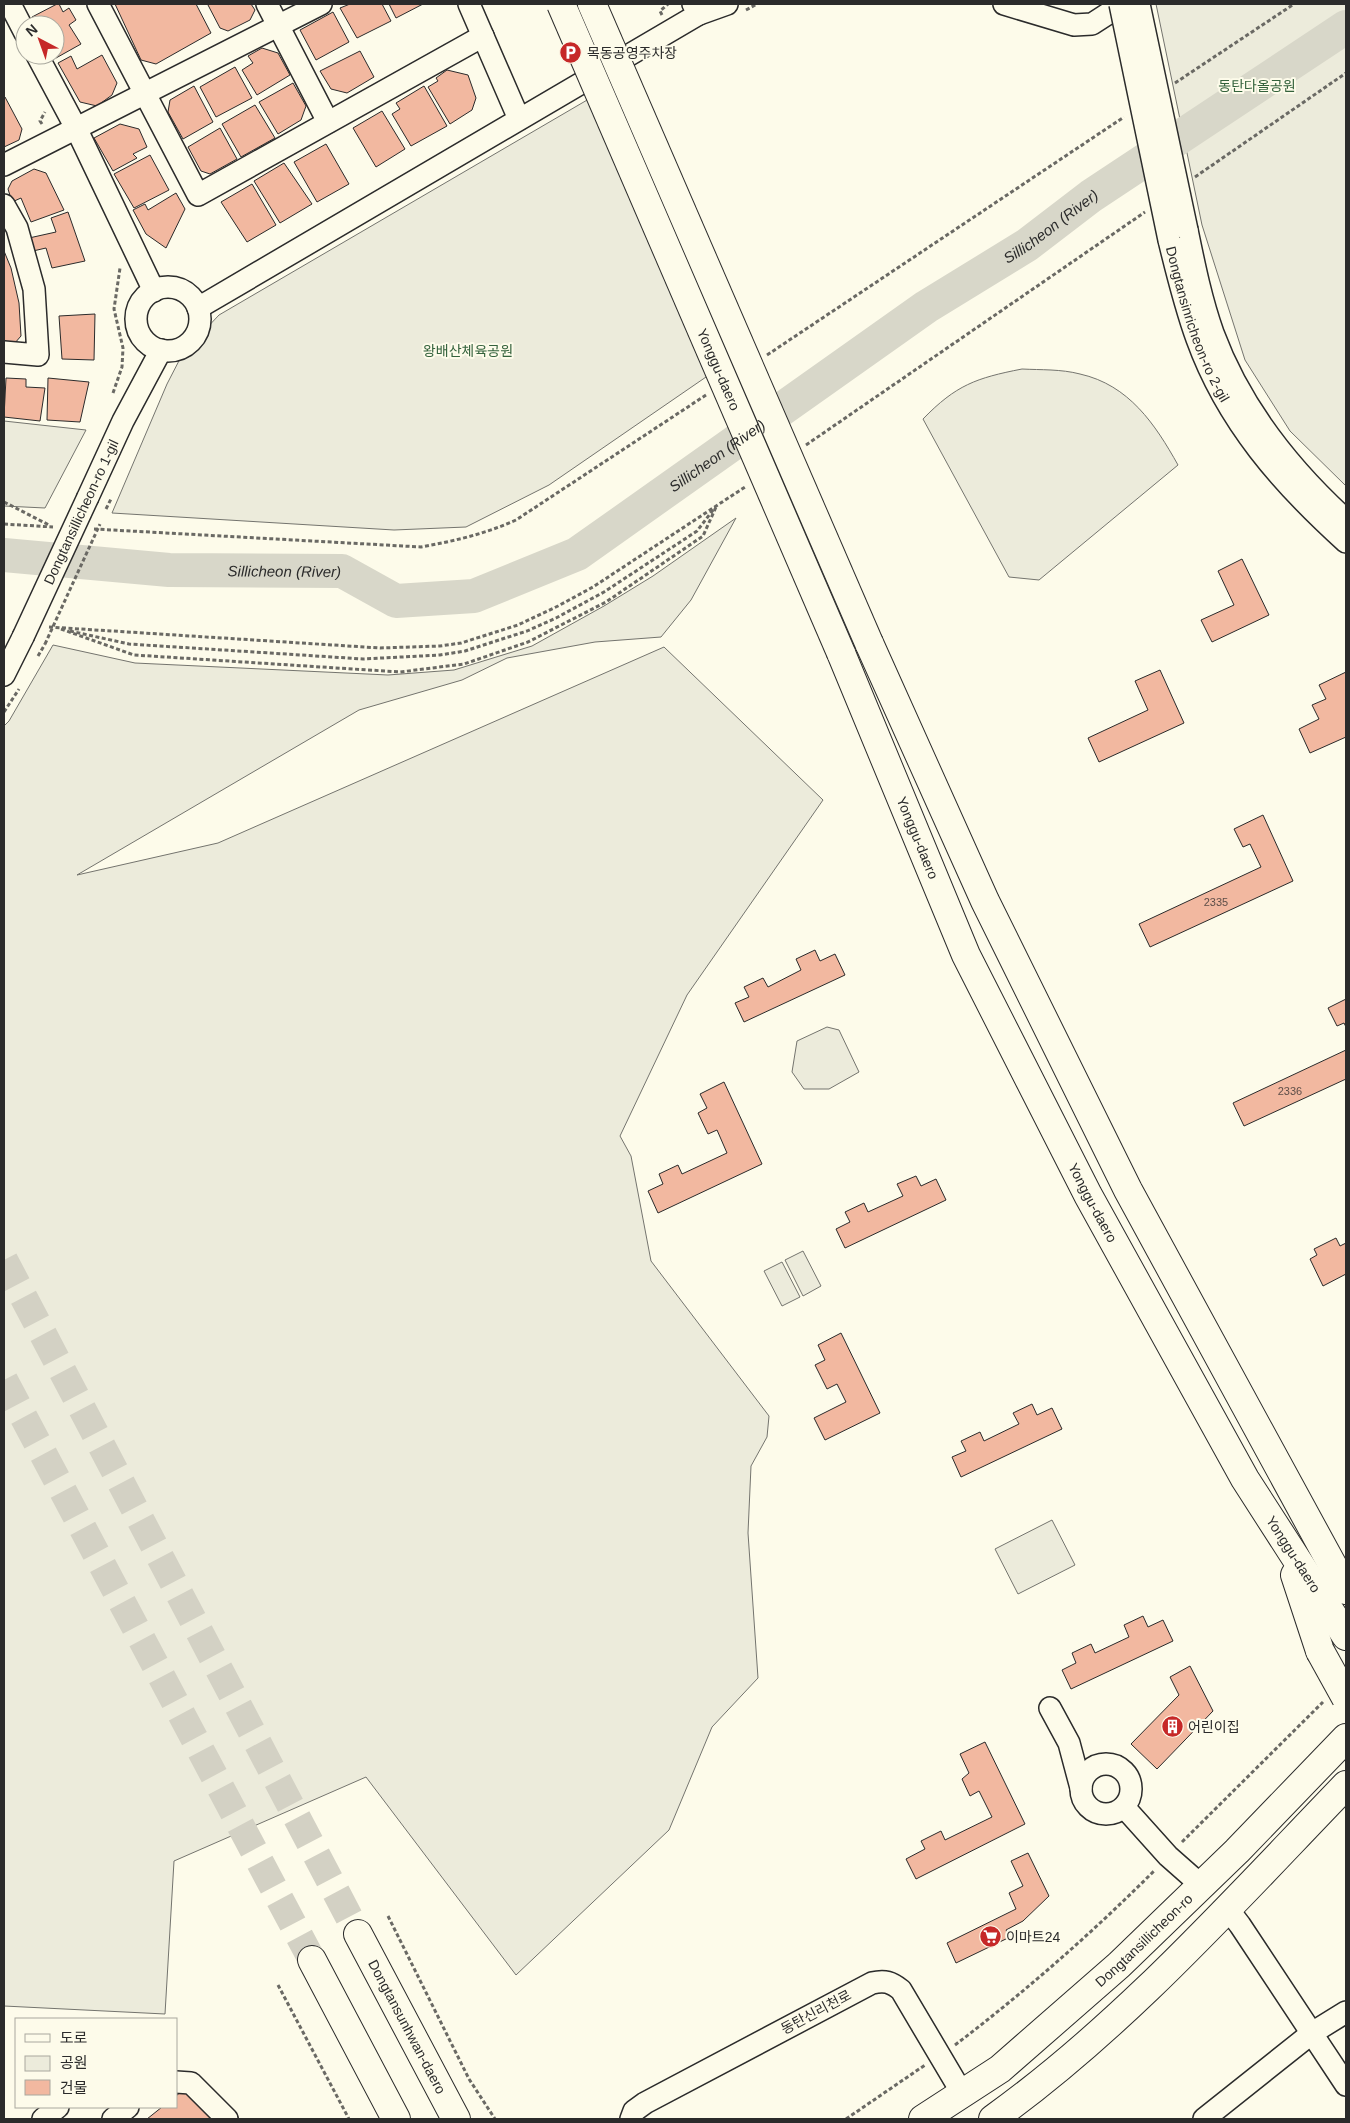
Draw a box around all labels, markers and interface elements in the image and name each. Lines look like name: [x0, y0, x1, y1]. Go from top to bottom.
north arrow: [15, 15, 65, 65]
text: N: [22, 21, 41, 40]
parking icon: 목동공영주차장: [559, 41, 583, 65]
place label: 목동공영주차장: [587, 45, 677, 61]
park label: 동탄다올공원: [1218, 78, 1296, 94]
water label: Sillicheon (River): [1000, 185, 1101, 266]
street label: Dongtansinricheon-ro 2-gil: [1163, 245, 1233, 405]
street label: Yonggu-daero: [694, 326, 743, 413]
park label: 왕배산체육공원: [423, 343, 513, 359]
water label: Sillicheon (River): [665, 415, 768, 495]
street label: Dongtansillicheon-ro 1-gil: [40, 437, 122, 587]
water label: Sillicheon (River): [228, 562, 341, 579]
street label: Yonggu-daero: [893, 794, 942, 882]
house number: 2335: [1204, 896, 1228, 908]
house number: 2336: [1278, 1085, 1302, 1097]
street label: Yonggu-daero: [1065, 1160, 1121, 1245]
street label: Yonggu-daero: [1263, 1513, 1324, 1596]
building icon: 어린이집: [1160, 1715, 1184, 1739]
place label: 어린이집: [1188, 1719, 1240, 1735]
street label: Dongtansillicheon-ro: [1092, 1890, 1196, 1990]
supermarket icon: 이마트24: [978, 1925, 1002, 1949]
place label: 이마트24: [1006, 1929, 1060, 1945]
street label: Dongtansunhwan-daero: [365, 1957, 449, 2097]
street label: 동탄신리천로: [778, 1987, 854, 2037]
legend: [15, 2018, 178, 2108]
text: 도로: [60, 2029, 88, 2046]
text: 공원: [60, 2054, 88, 2071]
text: 건물: [60, 2079, 88, 2096]

